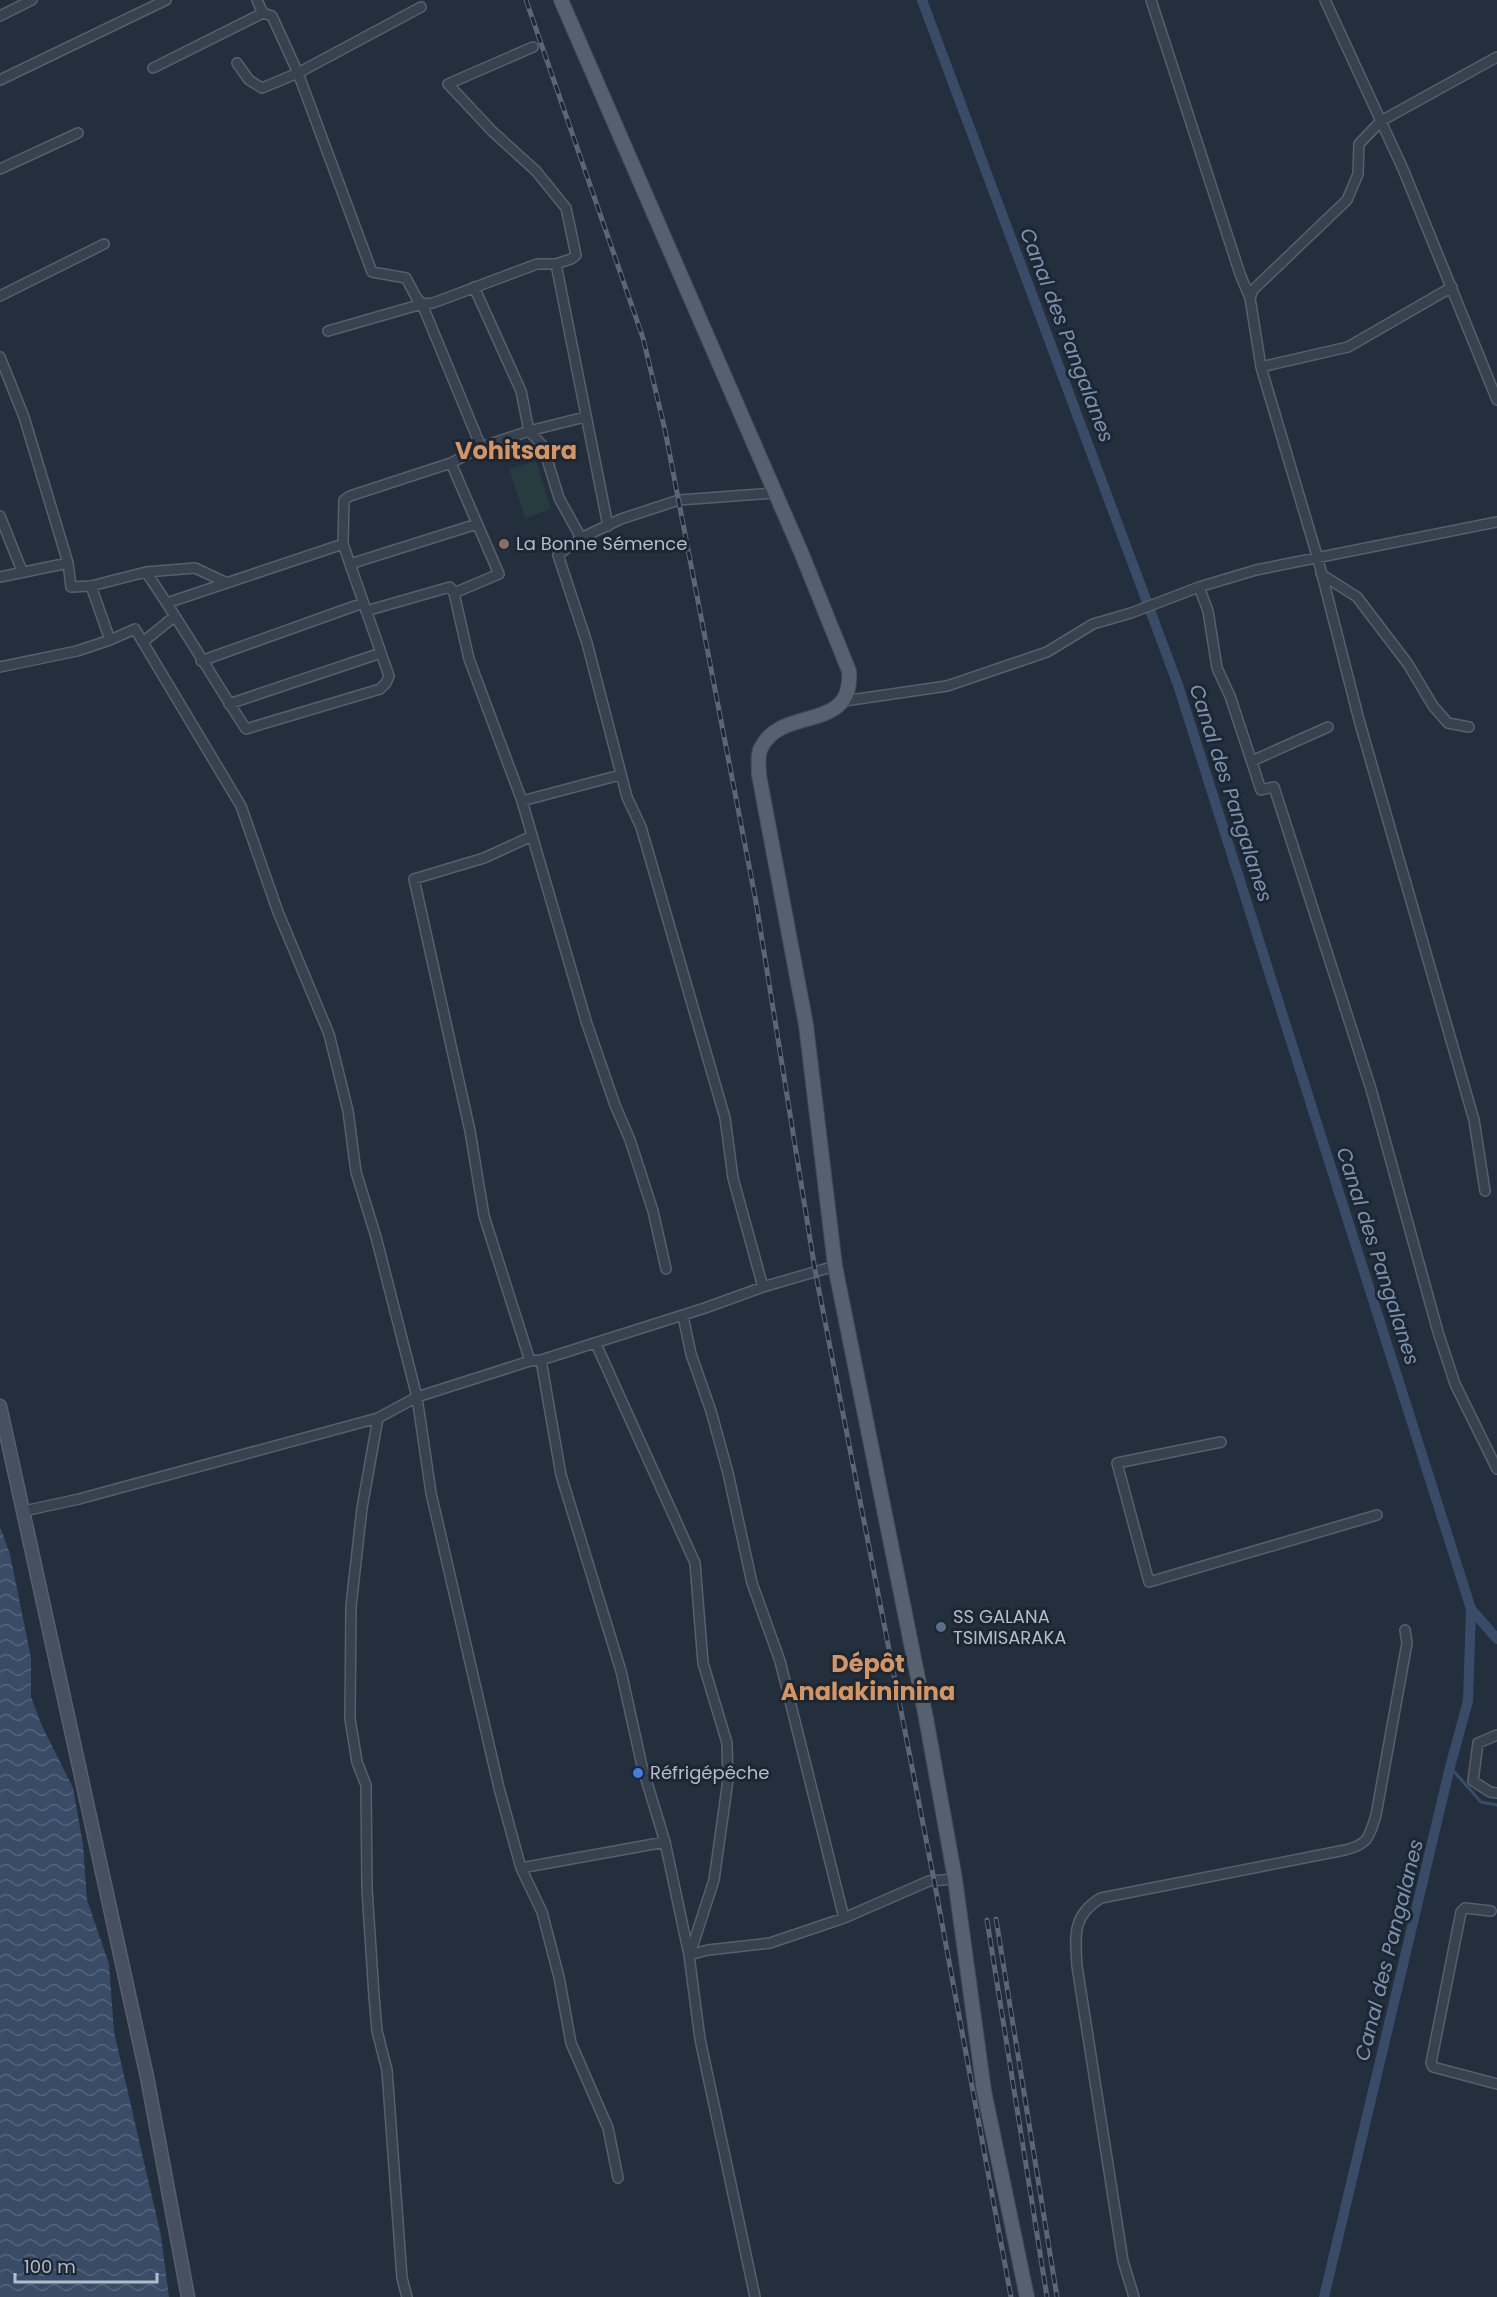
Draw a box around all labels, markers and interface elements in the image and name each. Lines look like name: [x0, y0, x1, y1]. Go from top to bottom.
water label: Canal des Pangalanes: [1013, 224, 1121, 446]
district label: Vohitsara: [455, 434, 577, 467]
place label: La Bonne Sémence: [516, 531, 687, 556]
marker: La Bonne Sémence: [497, 537, 511, 551]
water label: Canal des Pangalanes: [1183, 680, 1279, 906]
water label: Canal des Pangalanes: [1330, 1143, 1426, 1369]
place label: SS GALANA TSIMISARAKA: [953, 1604, 1066, 1650]
marker: SS GALANA TSIMISARAKA: [934, 1620, 948, 1634]
district label: Dépôt Analakininina: [781, 1647, 955, 1708]
place label: Réfrigépêche: [650, 1760, 769, 1785]
marker: Réfrigépêche: [631, 1766, 645, 1780]
water label: Canal des Pangalanes: [1348, 1836, 1430, 2064]
scale bar: [15, 2246, 158, 2284]
text: 100 m: [24, 2254, 76, 2279]

